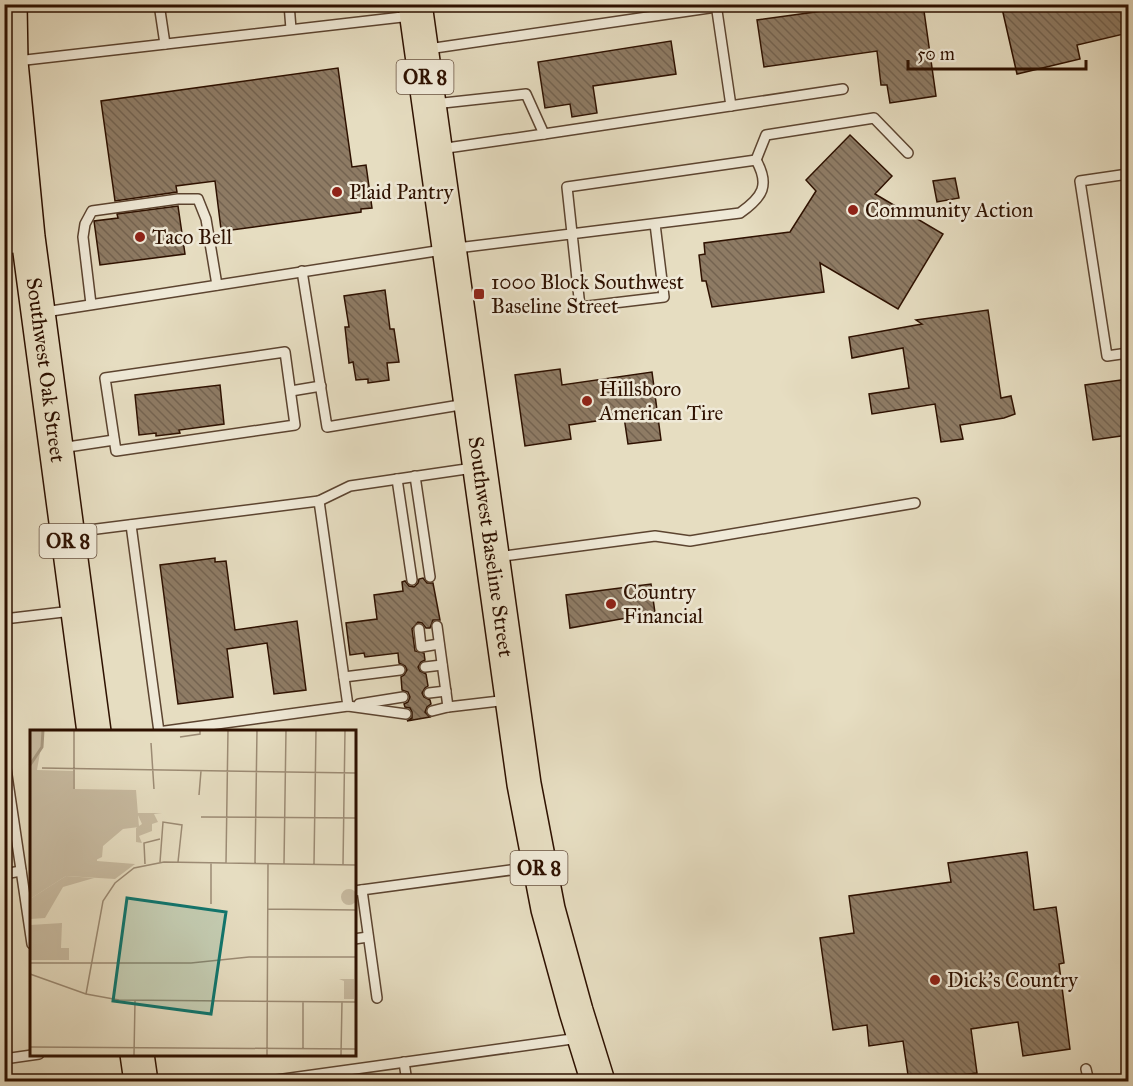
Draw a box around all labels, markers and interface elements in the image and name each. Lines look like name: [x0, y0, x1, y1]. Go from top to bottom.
scale bar: [908, 33, 1086, 71]
text: 50 m: [917, 43, 955, 65]
road number: OR 8: [396, 60, 454, 94]
place label: Plaid Pantry: [349, 179, 454, 205]
marker: Plaid Pantry: [330, 185, 344, 199]
place label: Community Action: [865, 197, 1033, 223]
marker: Community Action: [846, 203, 860, 217]
place label: Taco Bell: [152, 224, 232, 250]
marker: Taco Bell: [133, 230, 147, 244]
place label: 1000 Block Southwest Baseline Street: [491, 269, 685, 319]
street label: Southwest Oak Street: [21, 276, 71, 465]
marker: 1000 Block Southwest Baseline Street: [472, 287, 486, 301]
place label: Hillsboro American Tire: [598, 376, 724, 426]
marker: Hillsboro American Tire: [580, 394, 594, 408]
street label: Southwest Baseline Street: [463, 435, 519, 659]
road number: OR 8: [40, 524, 97, 558]
place label: Country Financial: [623, 579, 704, 629]
marker: Country Financial: [604, 597, 618, 611]
inset map: [30, 730, 356, 1056]
road number: OR 8: [510, 851, 568, 885]
place label: Dick's Country: [947, 967, 1079, 993]
marker: Dick's Country: [928, 973, 942, 987]

